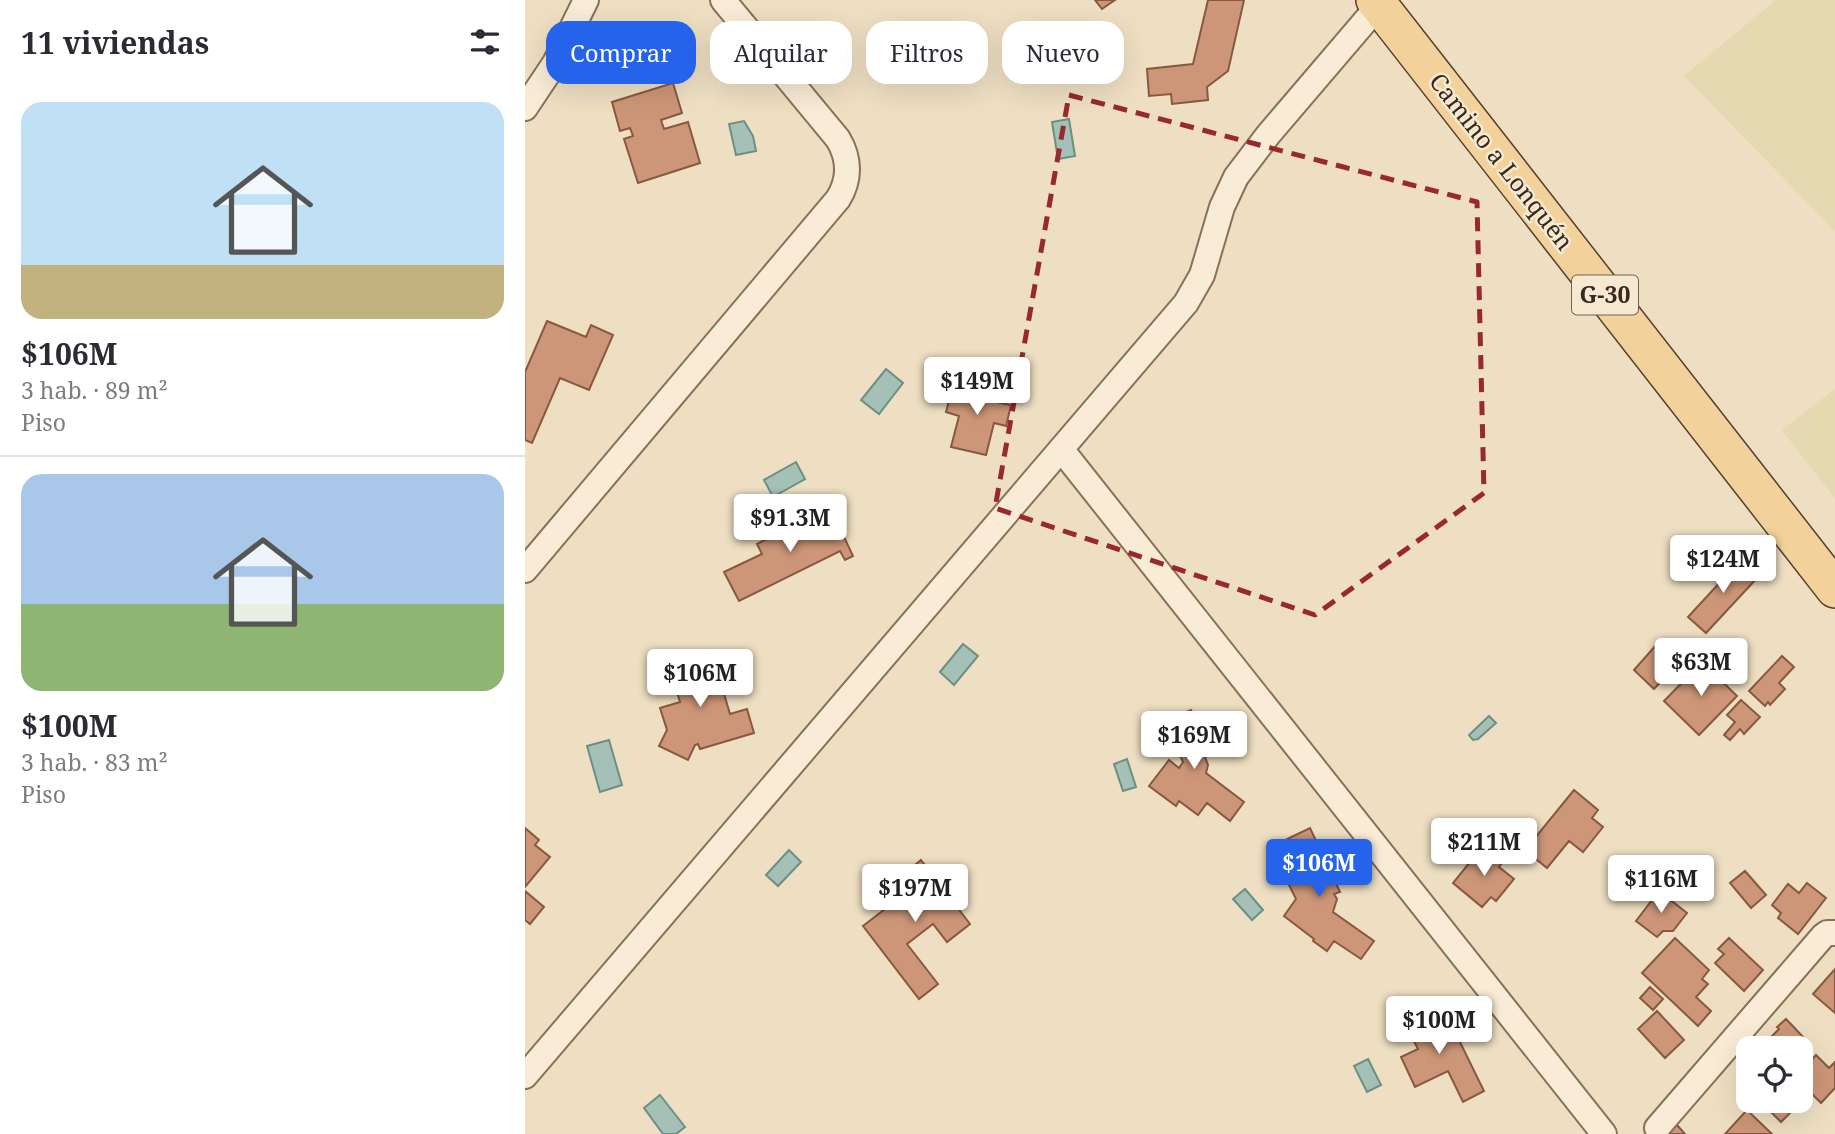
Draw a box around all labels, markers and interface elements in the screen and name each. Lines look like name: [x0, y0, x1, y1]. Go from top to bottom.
chip: Comprar: [546, 21, 696, 84]
chip: Alquilar: [710, 21, 852, 84]
chip: Filtros: [866, 21, 988, 84]
chip: Nuevo: [1002, 21, 1124, 84]
text: 11 viviendas: [21, 22, 209, 63]
icon: filters: [466, 23, 504, 61]
street label: Camino a Lonquén: [1423, 66, 1582, 257]
icon: home: [200, 147, 326, 273]
road number: G-30: [1572, 276, 1638, 314]
text: $106M: [21, 333, 117, 374]
pin: $149M: [928, 358, 1026, 417]
text: $149M: [940, 364, 1014, 396]
text: 3 hab. · 89 m²: [21, 374, 168, 406]
text: Piso: [21, 406, 66, 438]
pin: $91.3M: [733, 494, 847, 554]
text: $91.3M: [750, 501, 830, 533]
icon: home: [200, 519, 326, 645]
pin: $124M: [1674, 536, 1772, 595]
text: $124M: [1686, 542, 1760, 574]
pin: $63M: [1660, 638, 1742, 698]
text: $63M: [1671, 645, 1731, 677]
pin: $106M: [651, 650, 749, 709]
text: $106M: [663, 656, 737, 688]
text: $100M: [21, 705, 117, 746]
pin: $169M: [1145, 712, 1243, 771]
text: $169M: [1157, 718, 1231, 750]
text: 3 hab. · 83 m²: [21, 746, 168, 778]
text: Piso: [21, 778, 66, 810]
pin: $211M: [1435, 818, 1533, 878]
text: $211M: [1447, 825, 1521, 857]
pin: $106M: [1270, 839, 1368, 899]
text: $106M: [1282, 846, 1356, 878]
pin: $116M: [1612, 856, 1710, 915]
text: $116M: [1624, 862, 1698, 894]
pin: $197M: [866, 864, 964, 924]
text: $197M: [878, 871, 952, 903]
pin: $100M: [1390, 996, 1488, 1056]
text: $100M: [1402, 1003, 1476, 1035]
map controls: [1736, 1036, 1813, 1113]
button: locate: [1736, 1036, 1813, 1113]

